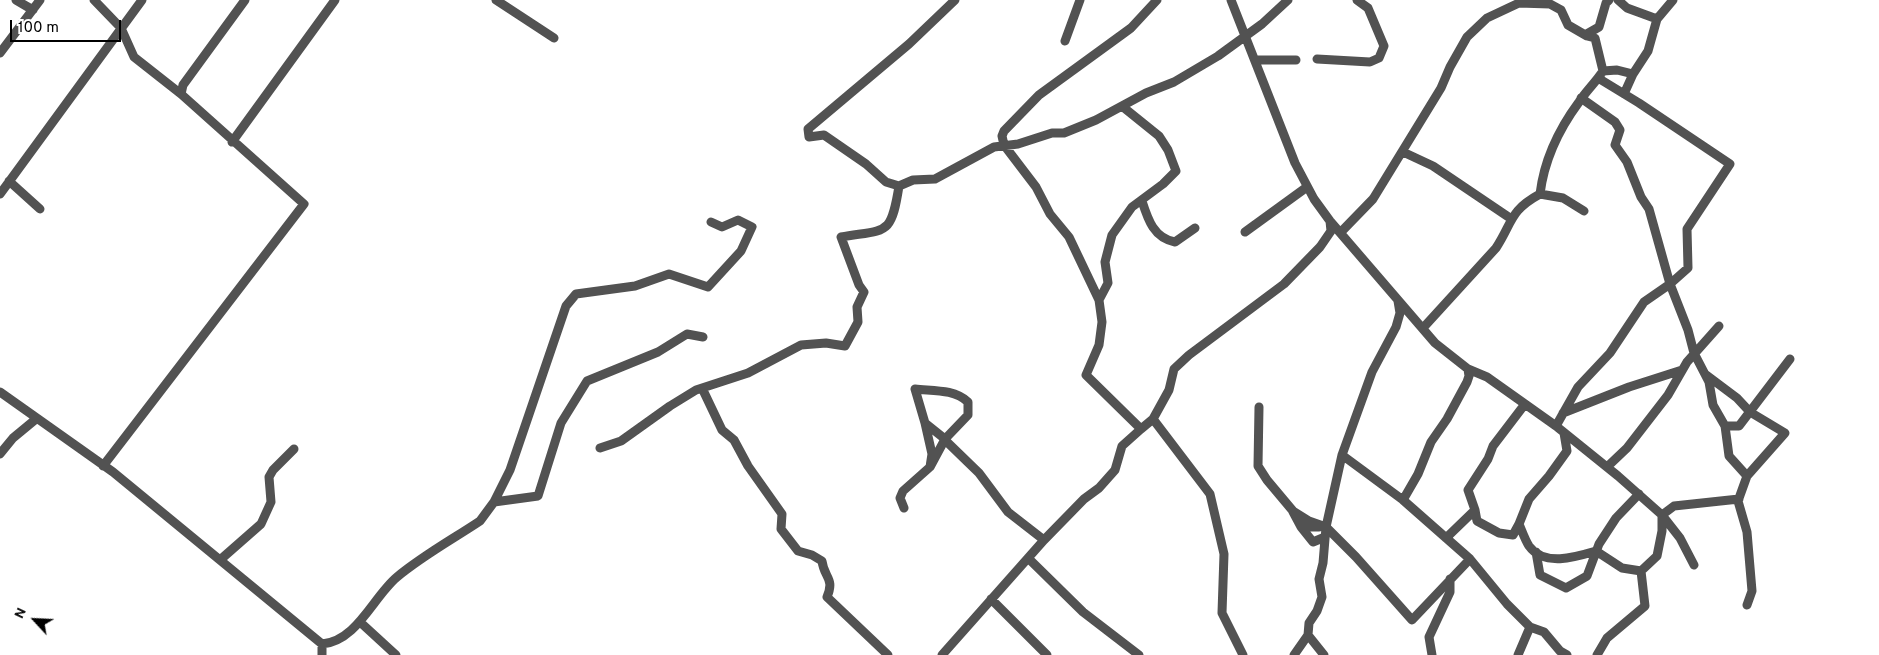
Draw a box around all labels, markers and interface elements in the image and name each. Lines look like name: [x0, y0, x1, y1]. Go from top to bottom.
scale bar: [12, 10, 124, 42]
text: 100 m: [18, 19, 59, 38]
north arrow: [10, 595, 60, 645]
text: N: [11, 605, 31, 622]

